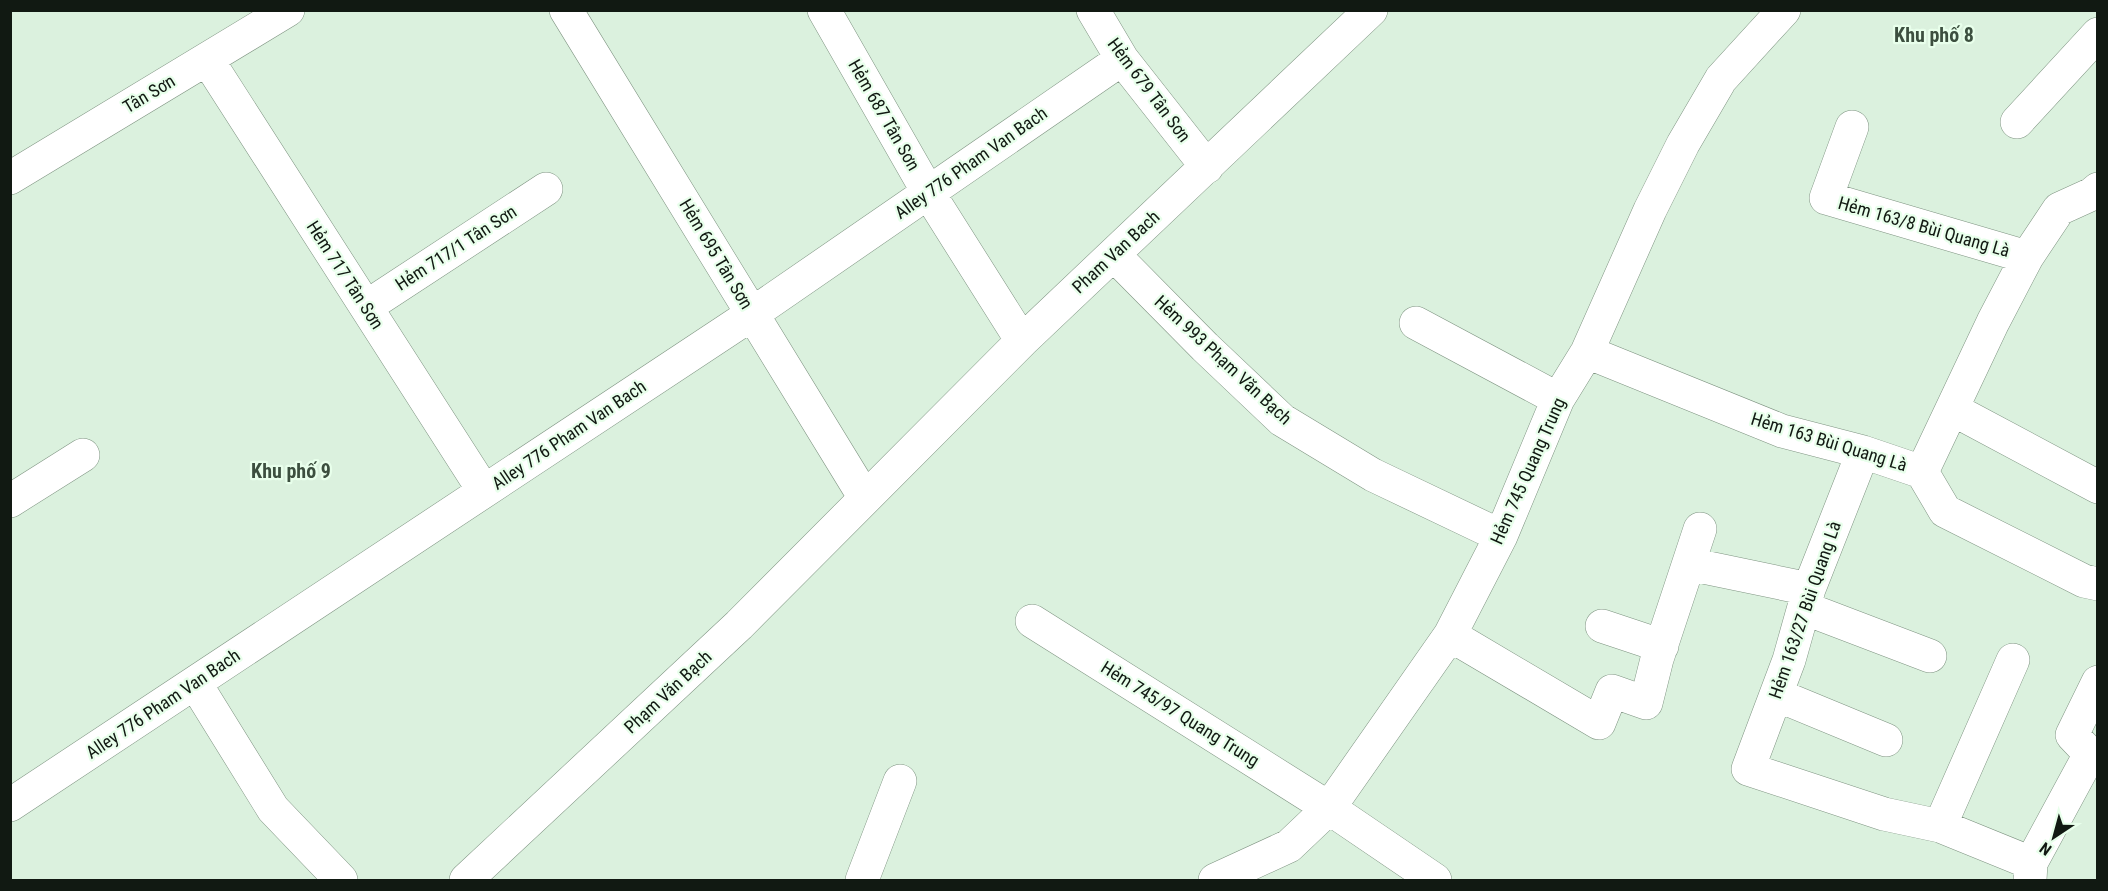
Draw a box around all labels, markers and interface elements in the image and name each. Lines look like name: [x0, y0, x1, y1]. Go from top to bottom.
district label: Khu phố 8: [1894, 23, 1974, 47]
street label: Hẻm 679 Tân Sơn: [1103, 34, 1195, 146]
street label: Hẻm 687 Tân Sơn: [844, 56, 925, 174]
street label: Tân Sơn: [119, 70, 179, 117]
street label: Alley 776 Pham Van Bach: [891, 102, 1051, 223]
street label: Hẻm 163/8 Bùi Quang Là: [1836, 192, 2012, 261]
street label: Hẻm 695 Tân Sơn: [675, 195, 758, 313]
street label: Hẻm 717/1 Tân Sơn: [391, 201, 520, 295]
street label: Pham Van Bach: [1068, 206, 1164, 297]
street label: Hẻm 717 Tân Sơn: [303, 217, 388, 333]
street label: Hẻm 993 Phạm Văn Bạch: [1150, 291, 1296, 429]
street label: Alley 776 Pham Van Bach: [488, 375, 650, 494]
street label: Hẻm 745 Quang Trung: [1486, 394, 1569, 547]
street label: Hẻm 163 Bùi Quang Là: [1749, 408, 1910, 475]
district label: Khu phố 9: [251, 459, 331, 483]
street label: Hẻm 163/27 Bùi Quang Là: [1764, 518, 1845, 701]
street label: Alley 776 Pham Van Bach: [82, 644, 244, 763]
street label: Phạm Văn Bạch: [620, 646, 716, 737]
street label: Hẻm 745/97 Quang Trung: [1097, 656, 1263, 771]
north arrow: [2024, 807, 2084, 867]
text: N: [2036, 838, 2055, 859]

